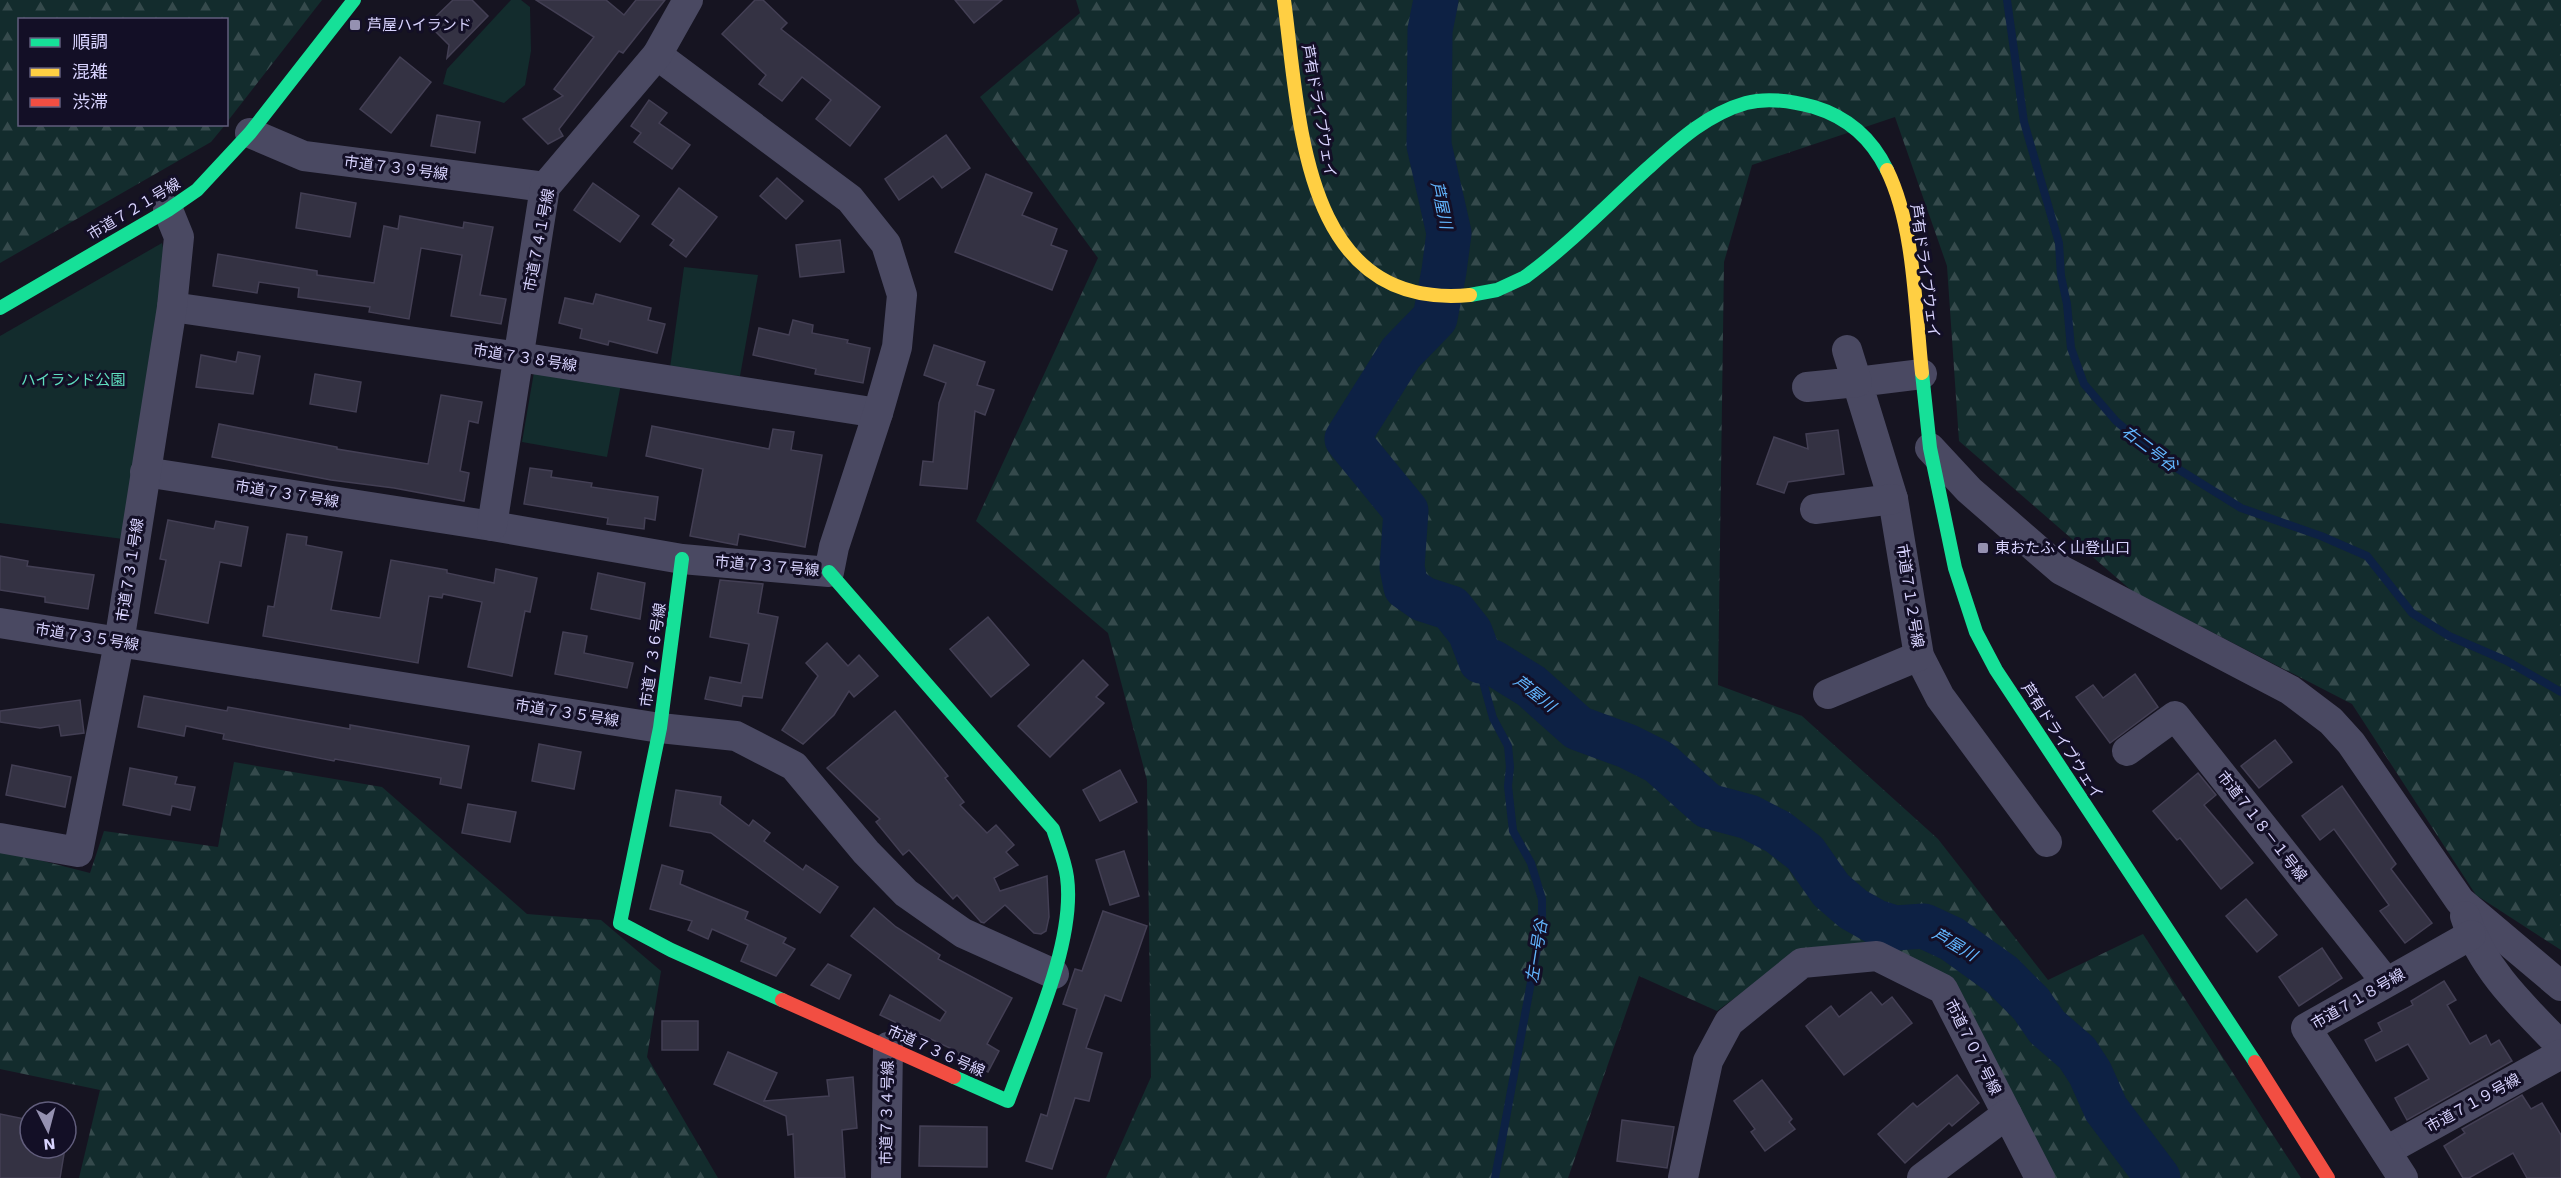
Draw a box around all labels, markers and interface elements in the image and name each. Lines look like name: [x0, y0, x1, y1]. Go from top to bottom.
place label: 芦屋ハイランド: [367, 16, 472, 34]
legend: [18, 18, 228, 126]
marker: 芦屋ハイランド: [348, 18, 362, 32]
text: 順調: [72, 31, 108, 52]
street label: 芦有ドライブウェイ: [1298, 43, 1340, 179]
text: 混雑: [72, 61, 108, 82]
text: 渋滞: [72, 91, 108, 112]
street label: 市道７３９号線: [343, 153, 449, 183]
street label: 市道７２１号線: [84, 174, 184, 244]
water label: 芦屋川: [1427, 180, 1456, 233]
street label: 市道７４１号線: [520, 187, 558, 293]
street label: 芦有ドライブウェイ: [1907, 203, 1943, 339]
street label: 市道７３８号線: [472, 341, 578, 375]
park label: ハイランド公園: [21, 371, 125, 389]
water label: 右二号谷: [2118, 422, 2183, 476]
street label: 市道７３７号線: [234, 477, 340, 511]
street label: 市道７３１号線: [113, 517, 147, 623]
place label: 東おたふく山登山口: [1995, 539, 2130, 557]
marker: 東おたふく山登山口: [1976, 541, 1990, 555]
street label: 市道７１２号線: [1893, 543, 1927, 649]
street label: 市道７３７号線: [714, 552, 820, 580]
street label: 市道７３６号線: [637, 602, 669, 708]
street label: 市道７３５号線: [34, 620, 140, 654]
water label: 芦屋川: [1510, 671, 1561, 717]
street label: 芦有ドライブウェイ: [2018, 679, 2106, 803]
street label: 市道７３５号線: [514, 696, 620, 730]
street label: 市道７１８－１号線: [2213, 767, 2311, 885]
water label: 左一号谷: [1522, 916, 1551, 984]
water label: 芦屋川: [1929, 924, 1982, 966]
street label: 市道７１８号線: [2308, 965, 2408, 1033]
street label: 市道７０７号線: [1941, 996, 2005, 1098]
street label: 市道７３６号線: [884, 1021, 988, 1081]
street label: 市道７３４号線: [877, 1060, 897, 1166]
street label: 市道７１９号線: [2423, 1070, 2523, 1136]
north arrow: [18, 1100, 78, 1160]
text: N: [43, 1134, 56, 1154]

